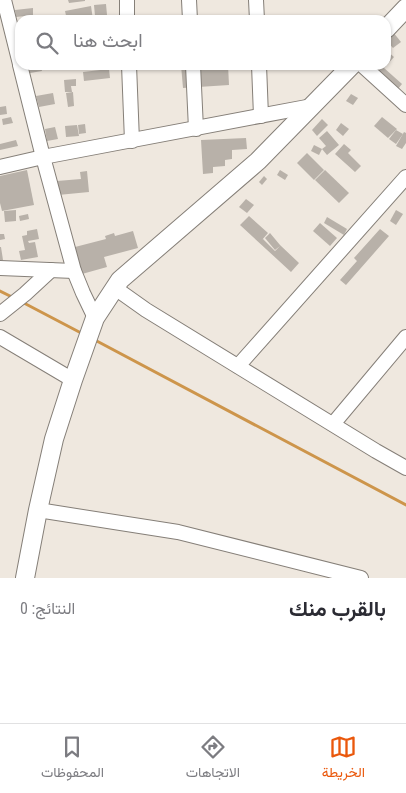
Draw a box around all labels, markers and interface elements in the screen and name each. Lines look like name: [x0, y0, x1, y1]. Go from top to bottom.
search box: [15, 15, 391, 70]
icon: search: [33, 29, 61, 57]
text: ابحث هنا: [73, 29, 143, 52]
text: بالقرب منك: [289, 597, 386, 621]
text: النتائج: 0: [20, 599, 75, 618]
tab: المحفوظات: [41, 733, 104, 785]
tab: الاتجاهات: [186, 733, 240, 785]
tab: الخريطة: [322, 733, 365, 785]

